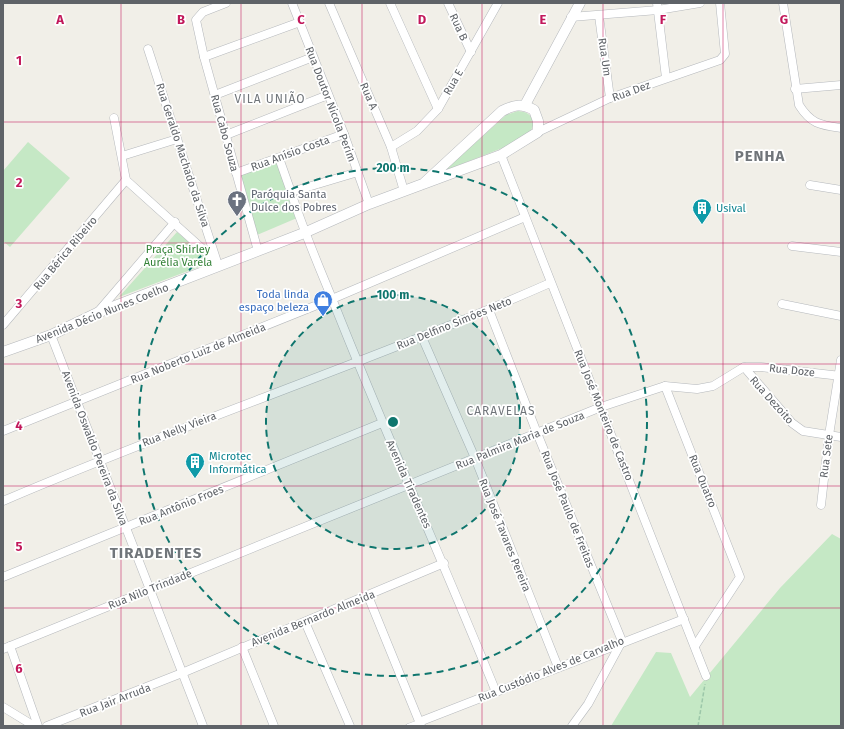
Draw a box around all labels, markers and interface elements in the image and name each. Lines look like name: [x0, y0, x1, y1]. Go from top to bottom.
street label: Rua B: [447, 11, 471, 43]
text: A: [55, 12, 64, 27]
text: B: [177, 12, 185, 27]
text: C: [297, 12, 305, 27]
text: D: [418, 12, 427, 27]
text: E: [540, 12, 547, 27]
text: F: [660, 12, 667, 27]
text: G: [780, 12, 788, 27]
street label: Rua Um: [595, 37, 614, 77]
street label: Rua Doutor Nicola Perim: [303, 45, 359, 164]
text: 1: [16, 53, 22, 68]
street label: Rua E: [441, 67, 466, 98]
street label: Rua Dez: [610, 78, 652, 104]
street label: Rua Geraldo Machado da Silva: [153, 81, 212, 229]
street label: Rua A: [357, 81, 380, 112]
district label: VILA UNIÃO: [235, 91, 306, 106]
street label: Rua Cabo Souza: [208, 93, 241, 173]
street label: Rua Anísio Costa: [249, 133, 331, 174]
district label: PENHA: [735, 147, 785, 165]
text: 200 m: [376, 161, 410, 175]
text: 2: [16, 175, 23, 190]
place label: Paróquia Santa Dulce dos Pobres: [251, 188, 337, 214]
church icon: Paróquia Santa Dulce dos Pobres: [226, 189, 248, 217]
building icon: Usival: [691, 197, 713, 225]
place label: Usival: [716, 202, 746, 215]
street label: Rua Bérica Ribeiro: [31, 214, 100, 293]
park label: Praça Shirley Aurélia Varela: [144, 243, 212, 269]
street label: Avenida Décio Nunes Coelho: [34, 281, 171, 346]
place label: Toda linda espaço beleza: [239, 288, 309, 314]
text: 100 m: [377, 288, 409, 302]
shop icon: Toda linda espaço beleza: [312, 289, 334, 317]
street label: Rua Delfino Simões Neto: [395, 294, 514, 353]
text: 3: [15, 296, 23, 311]
street label: Rua Noberto Luiz de Almeida: [129, 320, 268, 387]
street label: Rua José Monteiro de Castro: [571, 348, 636, 483]
street label: Rua Doze: [768, 362, 816, 379]
street label: Avenida Oswaldo Pereira da Silva: [59, 369, 130, 527]
street label: Rua Dezoito: [747, 374, 796, 427]
district label: CARAVELAS: [466, 404, 536, 418]
street label: Rua Nelly Vieira: [140, 409, 218, 450]
street label: Rua Palmira Maria de Souza: [454, 409, 587, 472]
centre of rings: [386, 415, 400, 429]
text: 4: [15, 418, 23, 433]
street label: Rua Sete: [817, 434, 836, 479]
street label: Avenida Tiradentes: [383, 438, 434, 530]
street label: Rua José Paulo de Freitas: [538, 449, 597, 570]
place label: Microtec Informática: [209, 450, 267, 476]
building icon: Microtec Informática: [184, 451, 206, 479]
street label: Rua Quatro: [686, 453, 719, 510]
street label: Rua José Tavares Pereira: [476, 477, 533, 594]
street label: Rua Antônio Froes: [137, 483, 225, 528]
text: 5: [16, 539, 23, 554]
district label: TIRADENTES: [110, 544, 202, 562]
street label: Rua Nilo Trindade: [106, 567, 194, 612]
street label: Avenida Bernardo Almeida: [249, 588, 377, 649]
street label: Rua Custódio Alves de Carvalho: [476, 634, 626, 705]
text: 6: [15, 661, 23, 676]
street label: Rua Jair Arruda: [78, 681, 153, 720]

